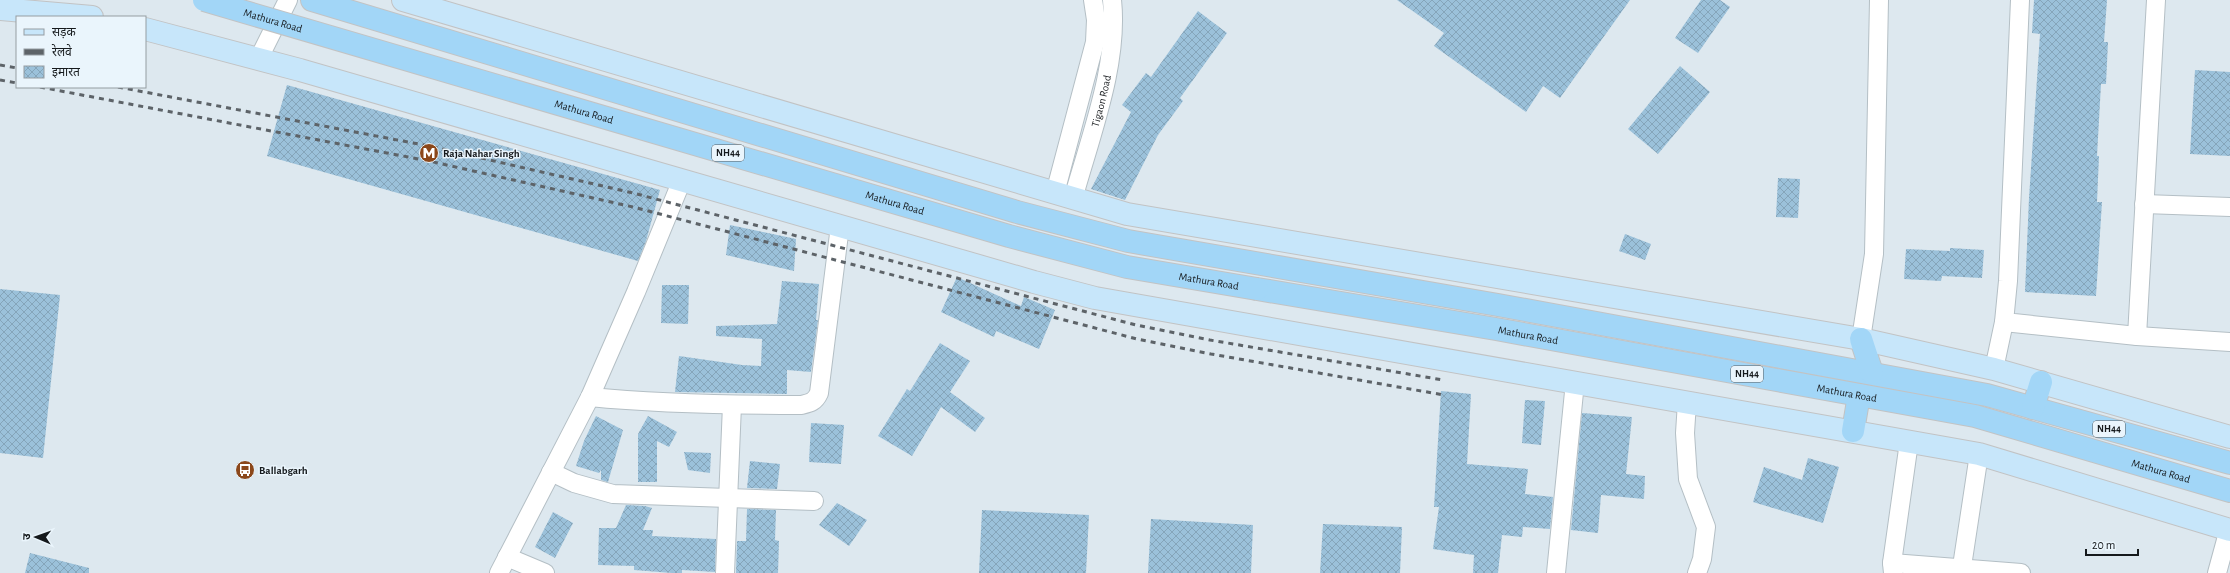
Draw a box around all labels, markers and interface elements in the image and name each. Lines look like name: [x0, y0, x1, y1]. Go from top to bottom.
street label: Mathura Road: [242, 6, 304, 34]
legend: [16, 16, 146, 88]
text: सड़क: [52, 26, 77, 39]
text: रेलवे: [52, 44, 72, 58]
text: इमारत: [52, 66, 81, 79]
street label: Tigaon Road: [1089, 74, 1113, 128]
street label: Mathura Road: [553, 98, 615, 125]
metro station icon: Raja Nahar Singh: [418, 142, 440, 164]
road number: NH44: [712, 145, 744, 161]
place label: Raja Nahar Singh: [443, 148, 520, 159]
street label: Mathura Road: [864, 189, 926, 216]
street label: Mathura Road: [1178, 270, 1240, 291]
street label: Mathura Road: [1497, 324, 1559, 346]
road number: NH44: [1731, 366, 1763, 382]
street label: Mathura Road: [1816, 382, 1878, 404]
road number: NH44: [2093, 421, 2125, 437]
street label: Mathura Road: [2130, 457, 2192, 485]
bus stop icon: Ballabgarh: [234, 459, 256, 481]
place label: Ballabgarh: [259, 465, 308, 476]
north arrow: [16, 517, 56, 557]
scale bar: [2086, 531, 2138, 557]
text: उ: [21, 533, 32, 540]
text: 20 m: [2092, 539, 2115, 551]

